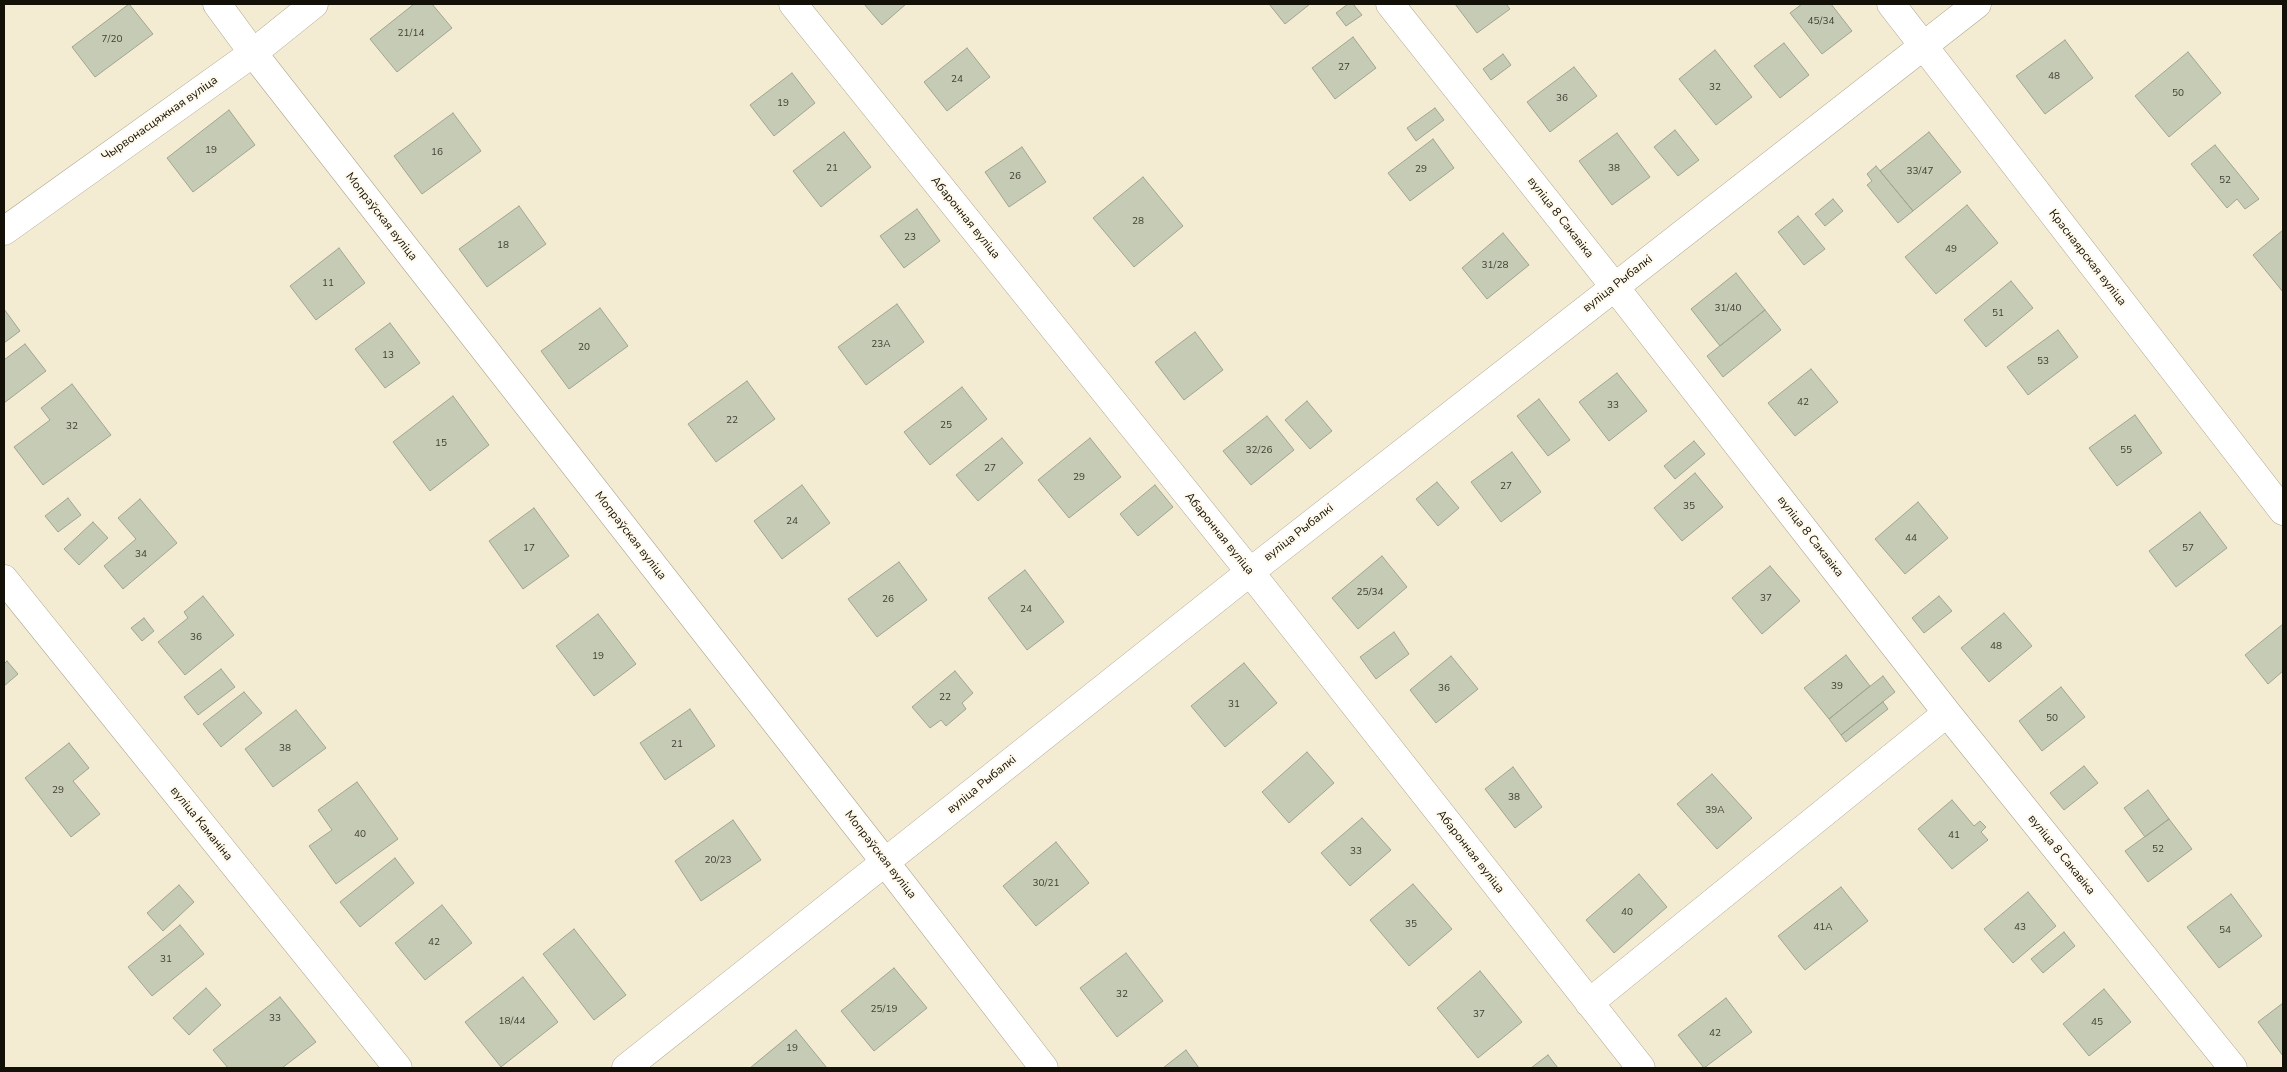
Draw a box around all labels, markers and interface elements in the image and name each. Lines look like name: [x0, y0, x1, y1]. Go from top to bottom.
house number: 45/34: [1808, 16, 1834, 28]
house number: 21/14: [398, 28, 424, 40]
house number: 7/20: [102, 34, 122, 46]
house number: 27: [1338, 62, 1350, 74]
house number: 48: [2048, 71, 2060, 83]
street label: Чырвонасцяжная вуліца: [99, 73, 221, 165]
house number: 24: [951, 74, 963, 86]
house number: 32: [1709, 82, 1721, 94]
house number: 50: [2172, 88, 2184, 100]
house number: 36: [1556, 93, 1568, 105]
house number: 19: [777, 98, 789, 110]
house number: 19: [205, 145, 217, 157]
house number: 16: [431, 147, 443, 159]
house number: 21: [826, 163, 838, 175]
house number: 38: [1608, 163, 1620, 175]
house number: 29: [1415, 164, 1427, 176]
house number: 33/47: [1907, 166, 1933, 178]
street label: Мопраўская вуліца: [342, 170, 420, 264]
house number: 26: [1009, 171, 1021, 183]
street label: Абаронная вуліца: [927, 174, 1003, 262]
street label: вуліца 8 Сакавіка: [1524, 175, 1596, 261]
house number: 52: [2219, 175, 2231, 187]
street label: Краснаярская вуліца: [2045, 207, 2129, 309]
house number: 28: [1132, 216, 1144, 228]
house number: 23: [904, 232, 916, 244]
house number: 18: [497, 240, 509, 252]
house number: 49: [1945, 244, 1957, 256]
street label: вуліца Рыбалкі: [1580, 252, 1656, 316]
house number: 31/28: [1482, 260, 1508, 272]
house number: 11: [322, 278, 334, 290]
house number: 31/40: [1715, 303, 1741, 315]
house number: 51: [1992, 308, 2004, 320]
house number: 23А: [871, 339, 891, 351]
house number: 20: [578, 342, 590, 354]
house number: 13: [382, 350, 394, 362]
house number: 53: [2037, 356, 2049, 368]
house number: 42: [1797, 397, 1809, 409]
house number: 33: [1607, 400, 1619, 412]
house number: 22: [726, 415, 738, 427]
house number: 25: [940, 420, 952, 432]
house number: 32: [66, 421, 78, 433]
house number: 15: [435, 438, 447, 450]
house number: 32/26: [1246, 445, 1272, 457]
house number: 55: [2120, 445, 2132, 457]
house number: 27: [984, 463, 996, 475]
house number: 29: [1073, 472, 1085, 484]
house number: 27: [1500, 481, 1512, 493]
street label: Мопраўская вуліца: [591, 489, 669, 583]
street label: Абаронная вуліца: [1181, 490, 1257, 578]
street label: вуліца 8 Сакавіка: [1774, 494, 1846, 580]
street label: вуліца Рыбалкі: [1261, 501, 1337, 565]
house number: 35: [1683, 501, 1695, 513]
house number: 24: [786, 516, 798, 528]
house number: 44: [1905, 533, 1917, 545]
house number: 17: [523, 543, 535, 555]
house number: 57: [2182, 543, 2194, 555]
house number: 34: [135, 549, 147, 561]
house number: 25/34: [1357, 587, 1383, 599]
house number: 37: [1760, 593, 1772, 605]
house number: 26: [882, 594, 894, 606]
house number: 24: [1020, 604, 1032, 616]
house number: 36: [190, 632, 202, 644]
house number: 48: [1990, 641, 2002, 653]
house number: 19: [592, 651, 604, 663]
house number: 39: [1831, 681, 1843, 693]
house number: 36: [1438, 683, 1450, 695]
house number: 22: [939, 692, 951, 704]
house number: 31: [1228, 699, 1240, 711]
house number: 50: [2046, 713, 2058, 725]
house number: 21: [671, 739, 683, 751]
house number: 38: [279, 743, 291, 755]
street label: вуліца Рыбалкі: [945, 753, 1019, 817]
street label: вуліца Каманіна: [167, 784, 235, 864]
house number: 29: [52, 785, 64, 797]
house number: 38: [1508, 792, 1520, 804]
house number: 39А: [1705, 805, 1725, 817]
street label: Абаронная вуліца: [1433, 807, 1507, 897]
street label: Мопраўская вуліца: [841, 808, 919, 902]
street label: вуліца 8 Сакавіка: [2024, 812, 2098, 898]
house number: 40: [354, 829, 366, 841]
house number: 41: [1948, 830, 1960, 842]
house number: 52: [2152, 844, 2164, 856]
house number: 33: [1350, 846, 1362, 858]
house number: 20/23: [705, 855, 731, 867]
house number: 30/21: [1033, 878, 1059, 890]
house number: 40: [1621, 907, 1633, 919]
house number: 35: [1405, 919, 1417, 931]
house number: 41А: [1813, 922, 1833, 934]
house number: 43: [2014, 922, 2026, 934]
house number: 54: [2219, 925, 2231, 937]
house number: 42: [428, 937, 440, 949]
house number: 31: [160, 954, 172, 966]
house number: 32: [1116, 989, 1128, 1001]
house number: 25/19: [871, 1004, 897, 1016]
house number: 37: [1473, 1009, 1485, 1021]
house number: 33: [269, 1013, 281, 1025]
house number: 18/44: [499, 1016, 525, 1028]
house number: 45: [2091, 1017, 2103, 1029]
house number: 42: [1709, 1028, 1721, 1040]
house number: 19: [786, 1043, 798, 1055]

